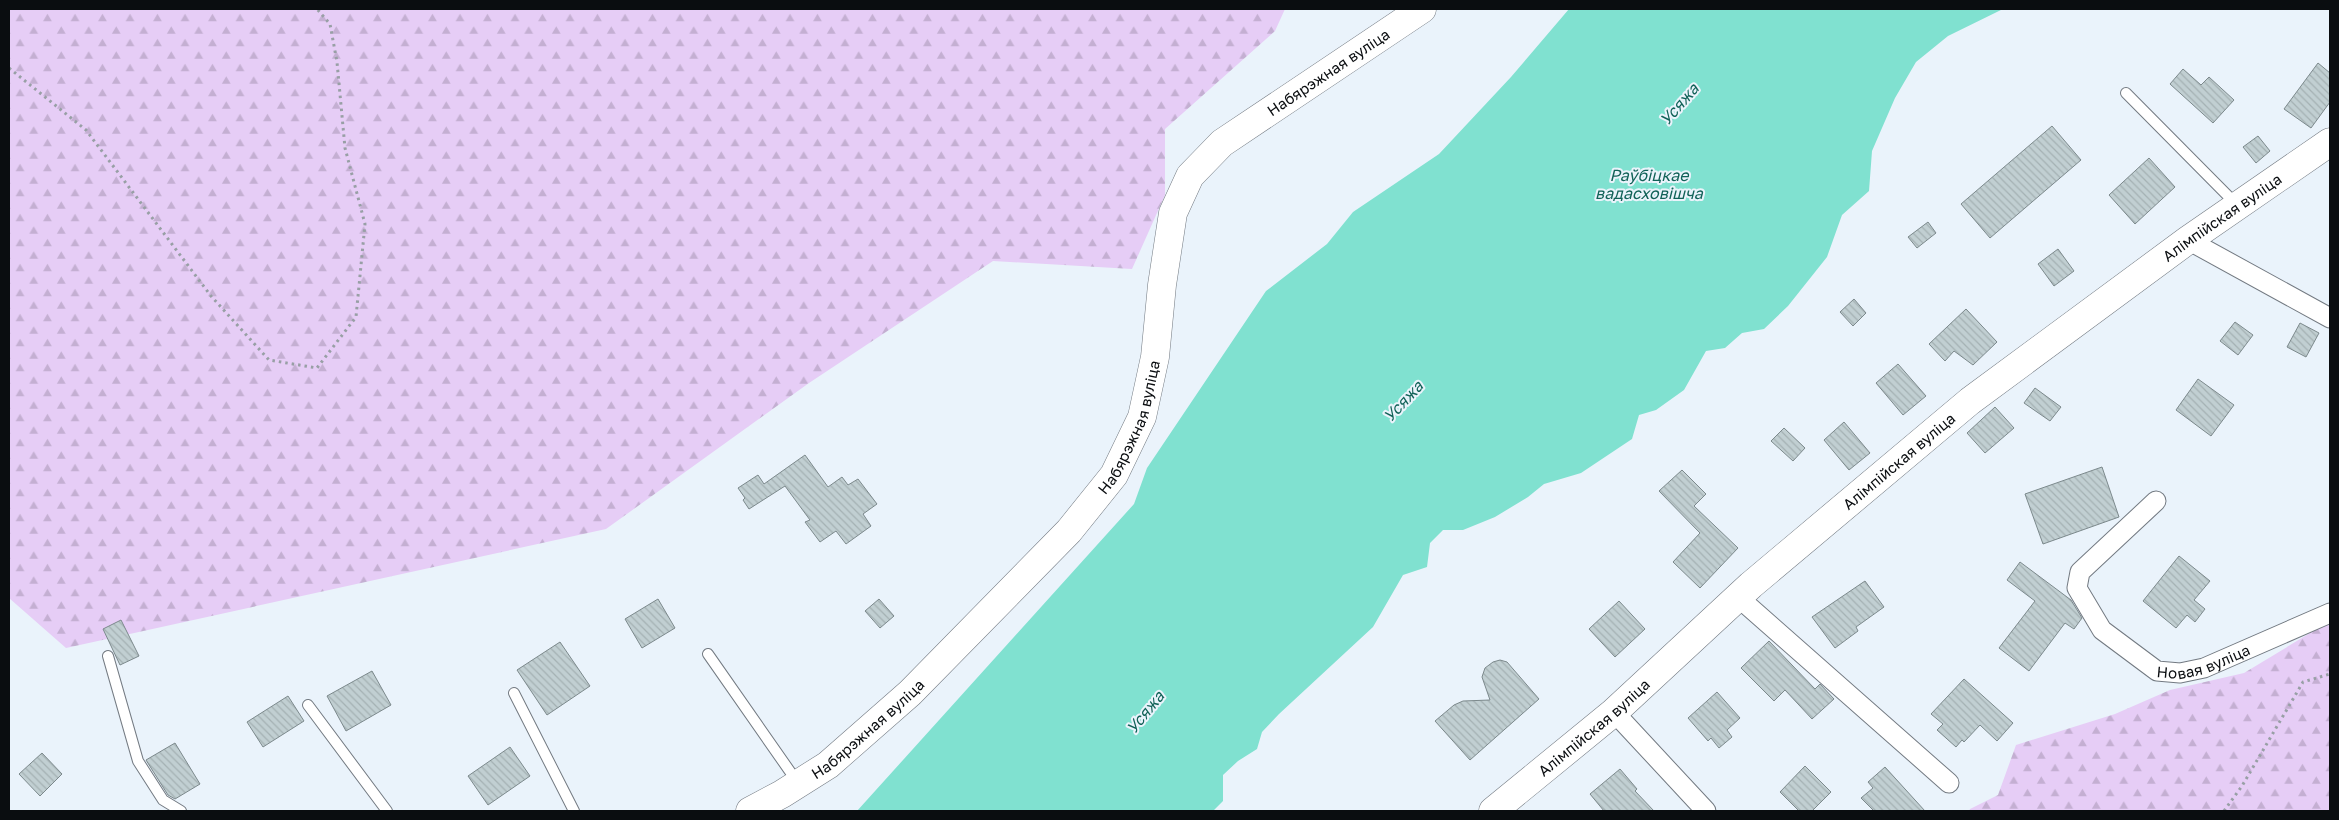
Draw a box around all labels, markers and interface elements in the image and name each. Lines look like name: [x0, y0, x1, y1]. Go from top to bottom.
street label: Набярэжная вуліца: [1264, 24, 1393, 119]
water label: Усяжа: [1655, 78, 1703, 129]
water label: Раўбіцкае вадасховішча: [1595, 165, 1704, 203]
street label: Алімпійская вуліца: [2159, 169, 2285, 265]
street label: Набярэжная вуліца: [1094, 359, 1163, 497]
water label: Усяжа: [1379, 375, 1428, 426]
street label: Алімпійская вуліца: [1839, 409, 1958, 513]
street label: Новая вуліца: [2156, 640, 2253, 682]
street label: Набярэжная вуліца: [808, 675, 928, 782]
street label: Алімпійская вуліца: [1534, 675, 1653, 780]
water label: Усяжа: [1122, 686, 1169, 737]

